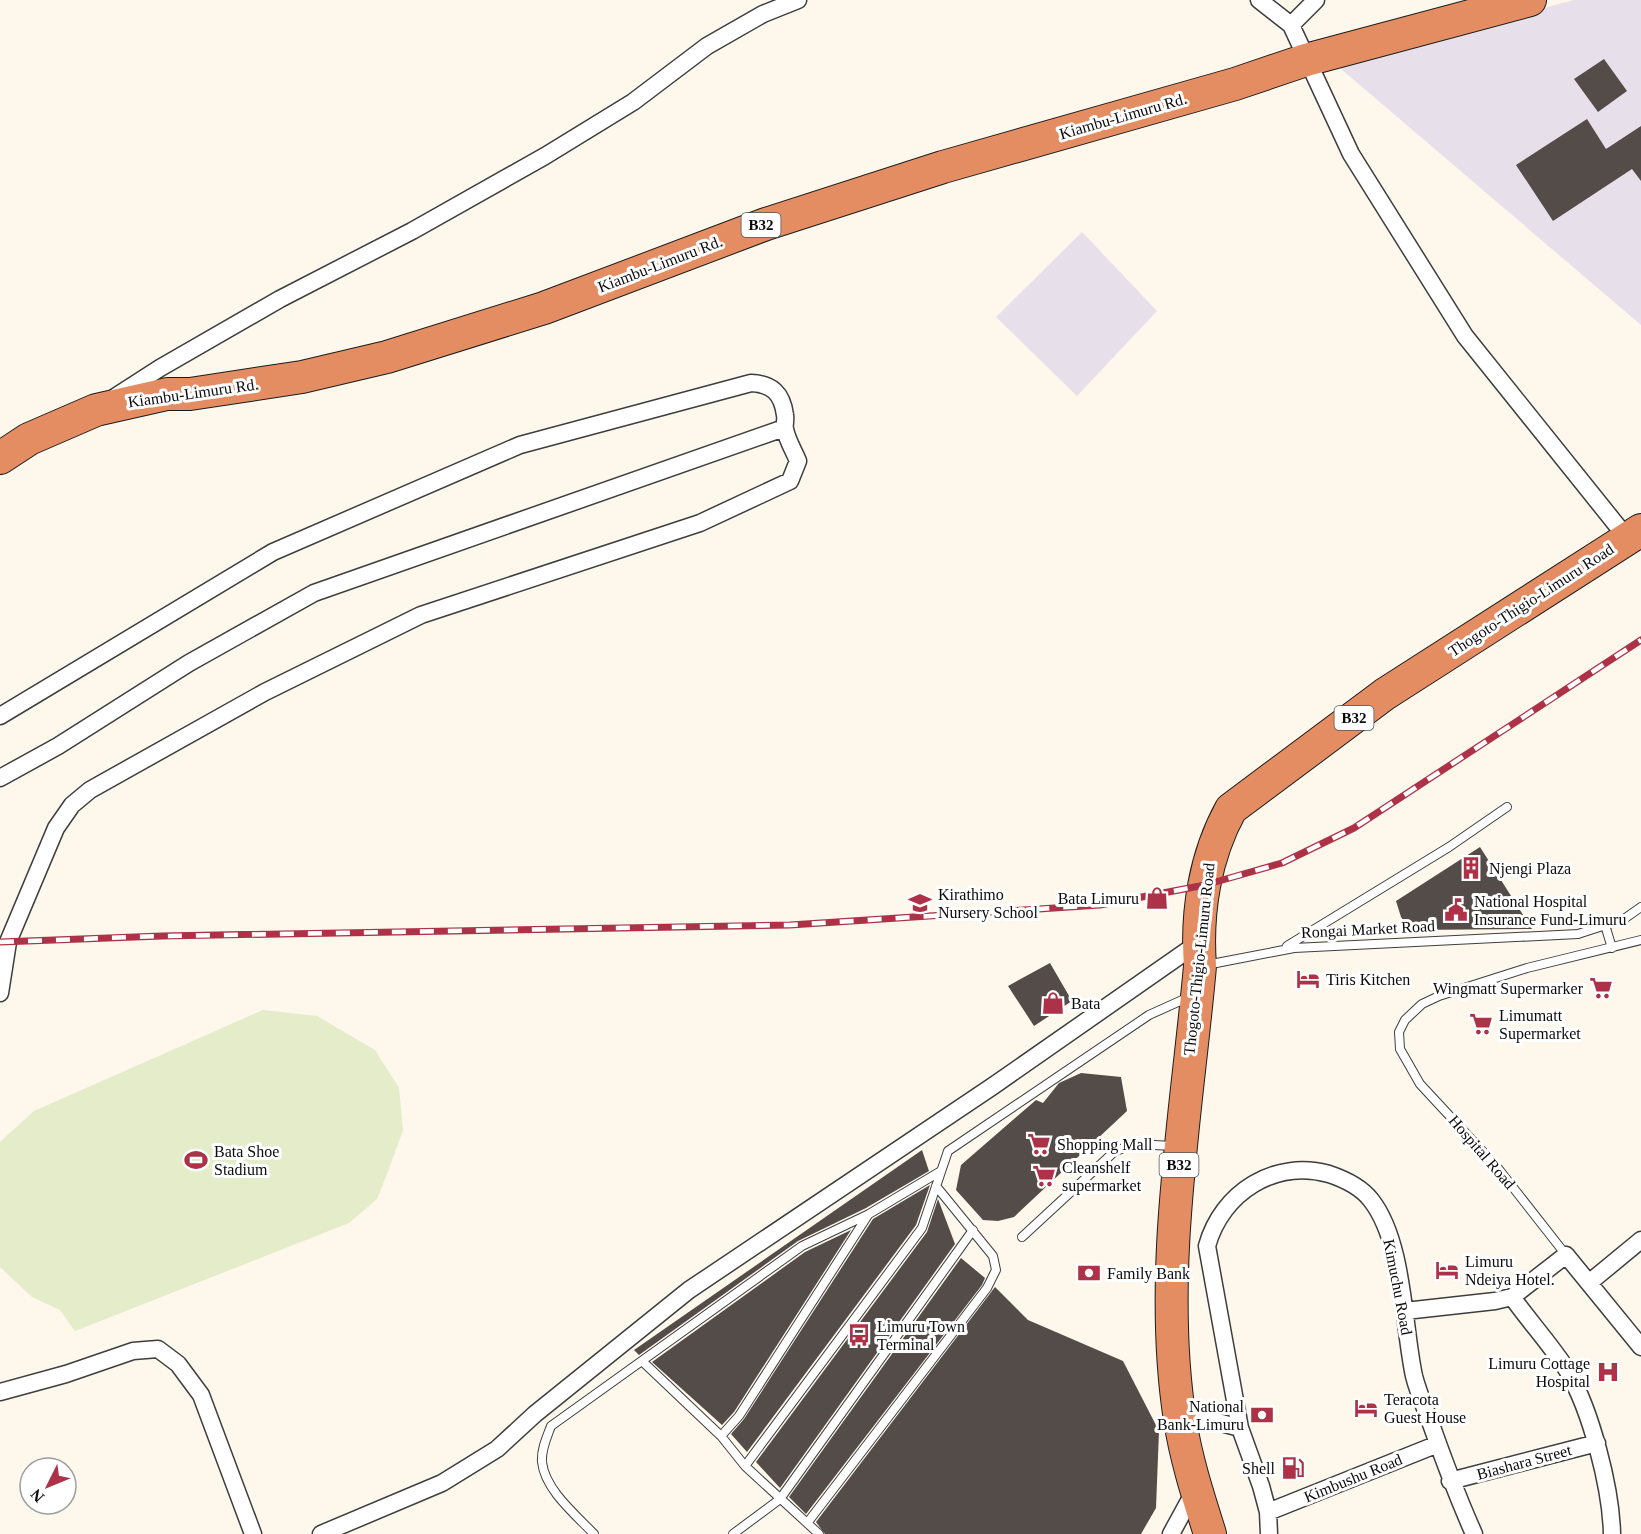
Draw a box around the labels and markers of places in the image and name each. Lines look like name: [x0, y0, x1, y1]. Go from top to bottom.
building icon: Njengi Plaza: [1458, 855, 1484, 881]
place label: Njengi Plaza: [1489, 860, 1571, 878]
shop icon: Bata Limuru: [1144, 885, 1170, 911]
place label: Kirathimo Nursery School: [938, 886, 1039, 922]
school or university icon: Kirathimo Nursery School: [907, 890, 933, 916]
place label: Bata Limuru: [1058, 890, 1139, 907]
place label: National Hospital Insurance Fund-Limuru: [1474, 893, 1626, 928]
public building icon: National Hospital Insurance Fund-Limuru: [1443, 897, 1469, 923]
hotel icon: Tiris Kitchen: [1295, 966, 1321, 992]
place label: Tiris Kitchen: [1326, 971, 1410, 988]
supermarket icon: Wingmatt Supermarker: [1588, 975, 1614, 1001]
place label: Wingmatt Supermarker: [1433, 980, 1584, 998]
shop icon: Bata: [1040, 990, 1066, 1016]
place label: Bata: [1071, 995, 1100, 1012]
place label: Limumatt Supermarket: [1499, 1007, 1581, 1043]
supermarket icon: Limumatt Supermarket: [1468, 1011, 1494, 1037]
supermarket icon: Shopping Mall: [1026, 1131, 1052, 1157]
place label: Shopping Mall: [1057, 1136, 1153, 1154]
place label: Bata Shoe Stadium: [214, 1143, 279, 1178]
sports icon: Bata Shoe Stadium: [183, 1147, 209, 1173]
place label: Cleanshelf supermarket: [1062, 1159, 1142, 1195]
supermarket icon: Cleanshelf supermarket: [1031, 1163, 1057, 1189]
place label: Limuru Ndeiya Hotel.: [1465, 1253, 1555, 1289]
hotel icon: Limuru Ndeiya Hotel.: [1434, 1257, 1460, 1283]
bank icon: Family Bank: [1076, 1260, 1102, 1286]
place label: Family Bank: [1107, 1265, 1190, 1283]
place label: Limuru Town Terminal: [877, 1318, 965, 1353]
bus stop icon: Limuru Town Terminal: [846, 1322, 872, 1348]
place label: Limuru Cottage Hospital: [1488, 1355, 1591, 1391]
hospital icon: Limuru Cottage Hospital: [1595, 1359, 1621, 1385]
place label: Teracota Guest House: [1384, 1391, 1466, 1426]
hotel icon: Teracota Guest House: [1353, 1395, 1379, 1421]
place label: National Bank-Limuru: [1157, 1398, 1245, 1433]
bank icon: National Bank-Limuru: [1249, 1402, 1275, 1428]
fuel station icon: Shell: [1280, 1455, 1306, 1481]
place label: Shell: [1242, 1460, 1276, 1477]

